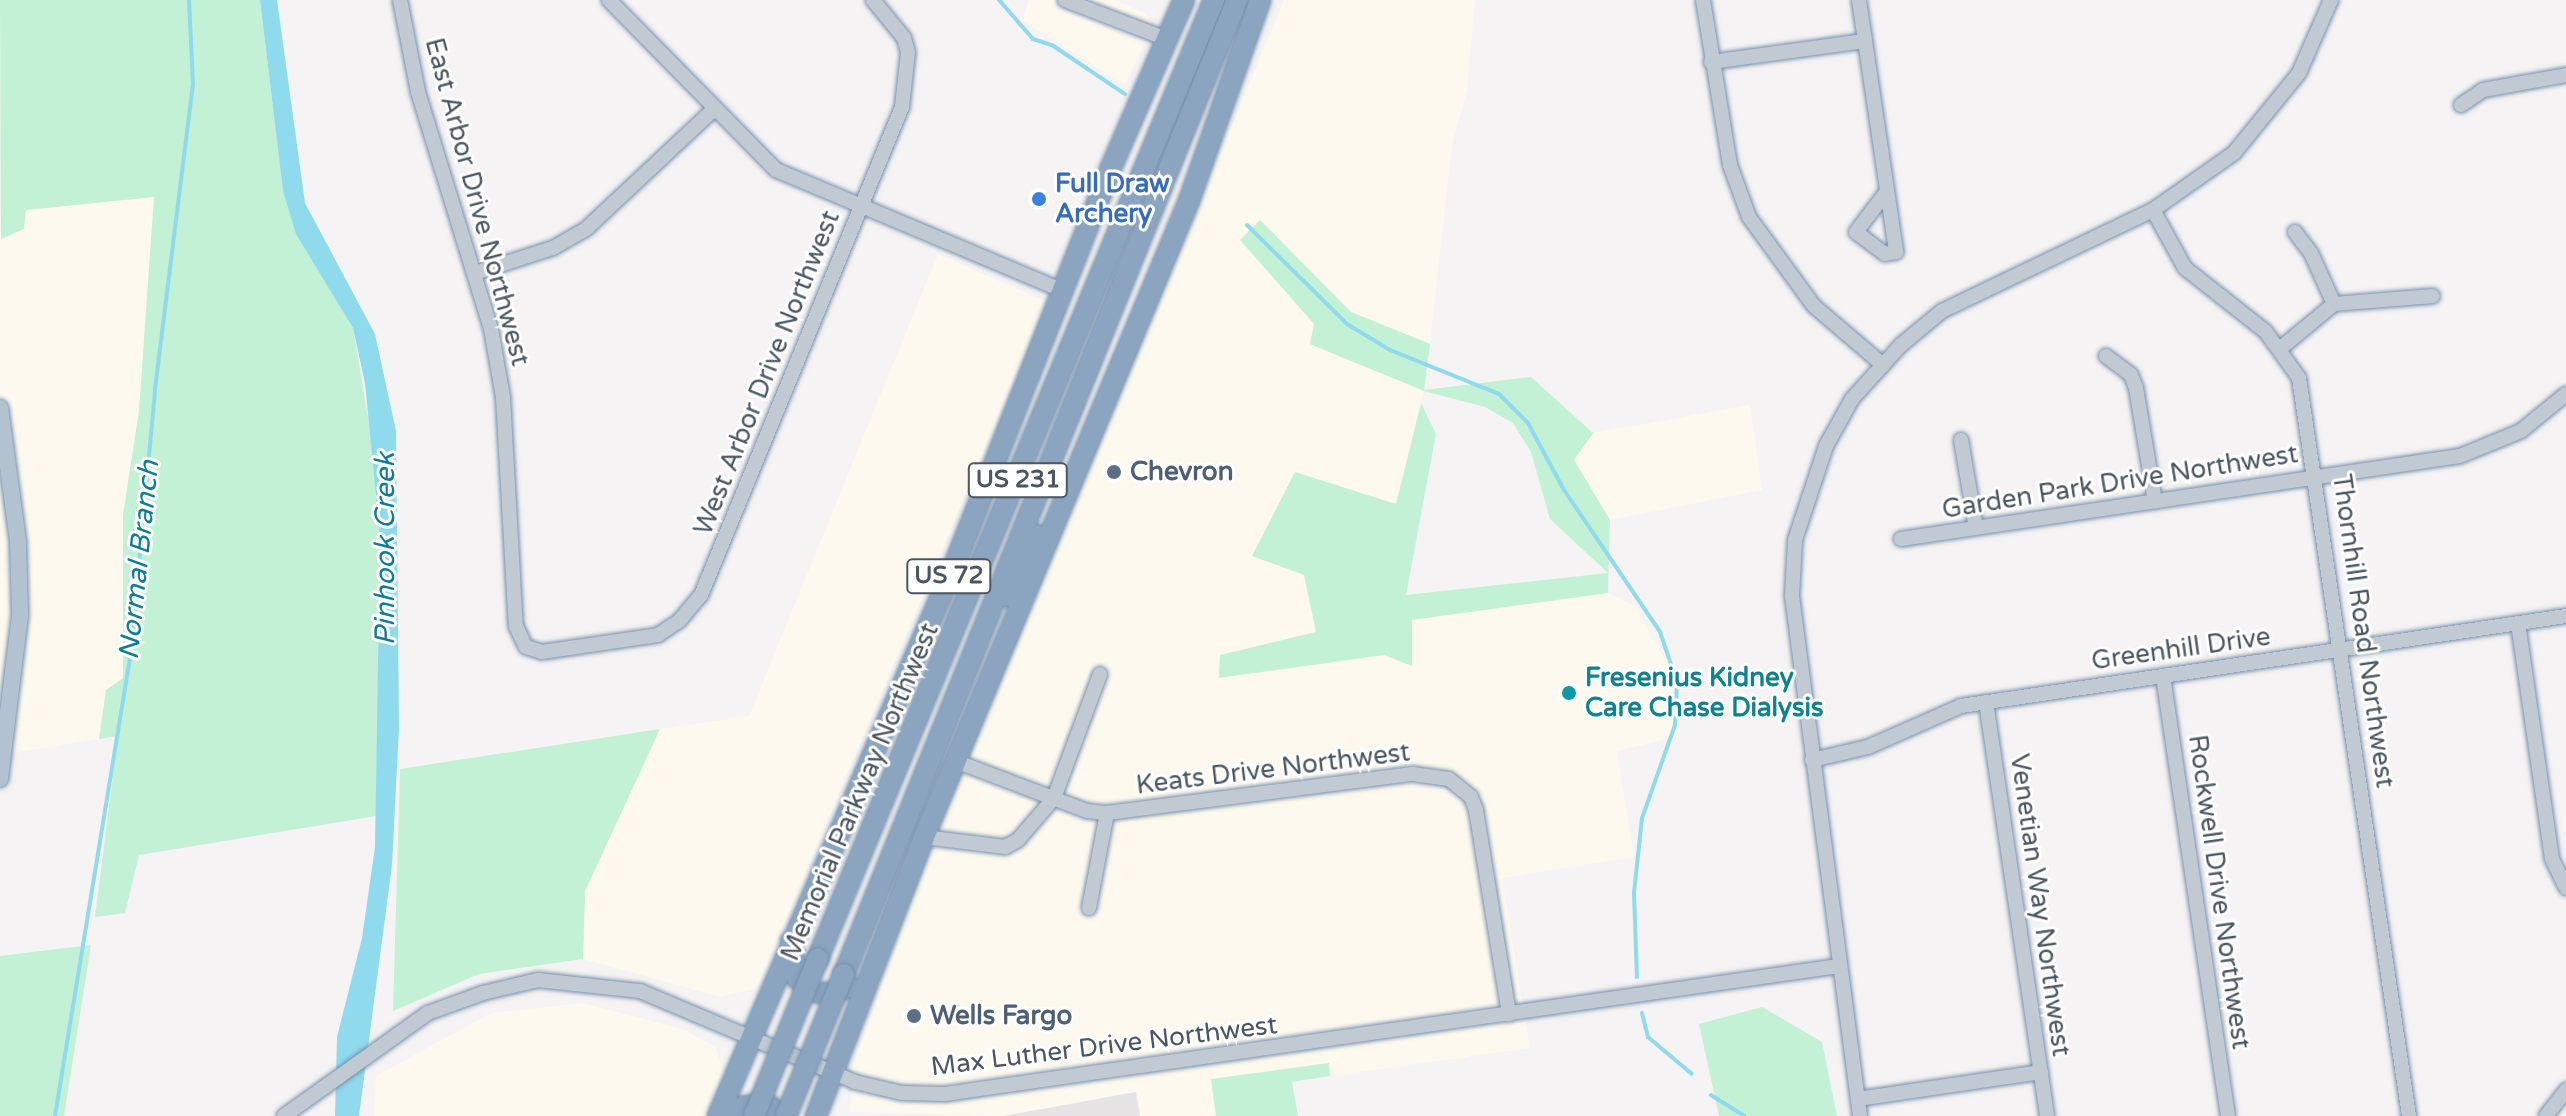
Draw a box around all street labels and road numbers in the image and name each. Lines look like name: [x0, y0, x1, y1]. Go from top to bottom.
street label: East Arbor Drive Northwest: [418, 35, 536, 369]
street label: West Arbor Drive Northwest: [688, 206, 846, 540]
street label: Garden Park Drive Northwest: [1940, 438, 2300, 526]
road number: US 231: [966, 460, 1070, 500]
street label: Thornhill Road Northwest: [2326, 472, 2400, 790]
road number: US 72: [905, 556, 993, 596]
street label: Memorial Parkway Northwest: [775, 618, 945, 966]
street label: Greenhill Drive: [2089, 621, 2273, 677]
street label: Rockwell Drive Northwest: [2181, 733, 2257, 1051]
street label: Keats Drive Northwest: [1134, 737, 1412, 801]
street label: Venetian Way Northwest: [2003, 752, 2077, 1058]
street label: Max Luther Drive Northwest: [929, 1009, 1279, 1083]

